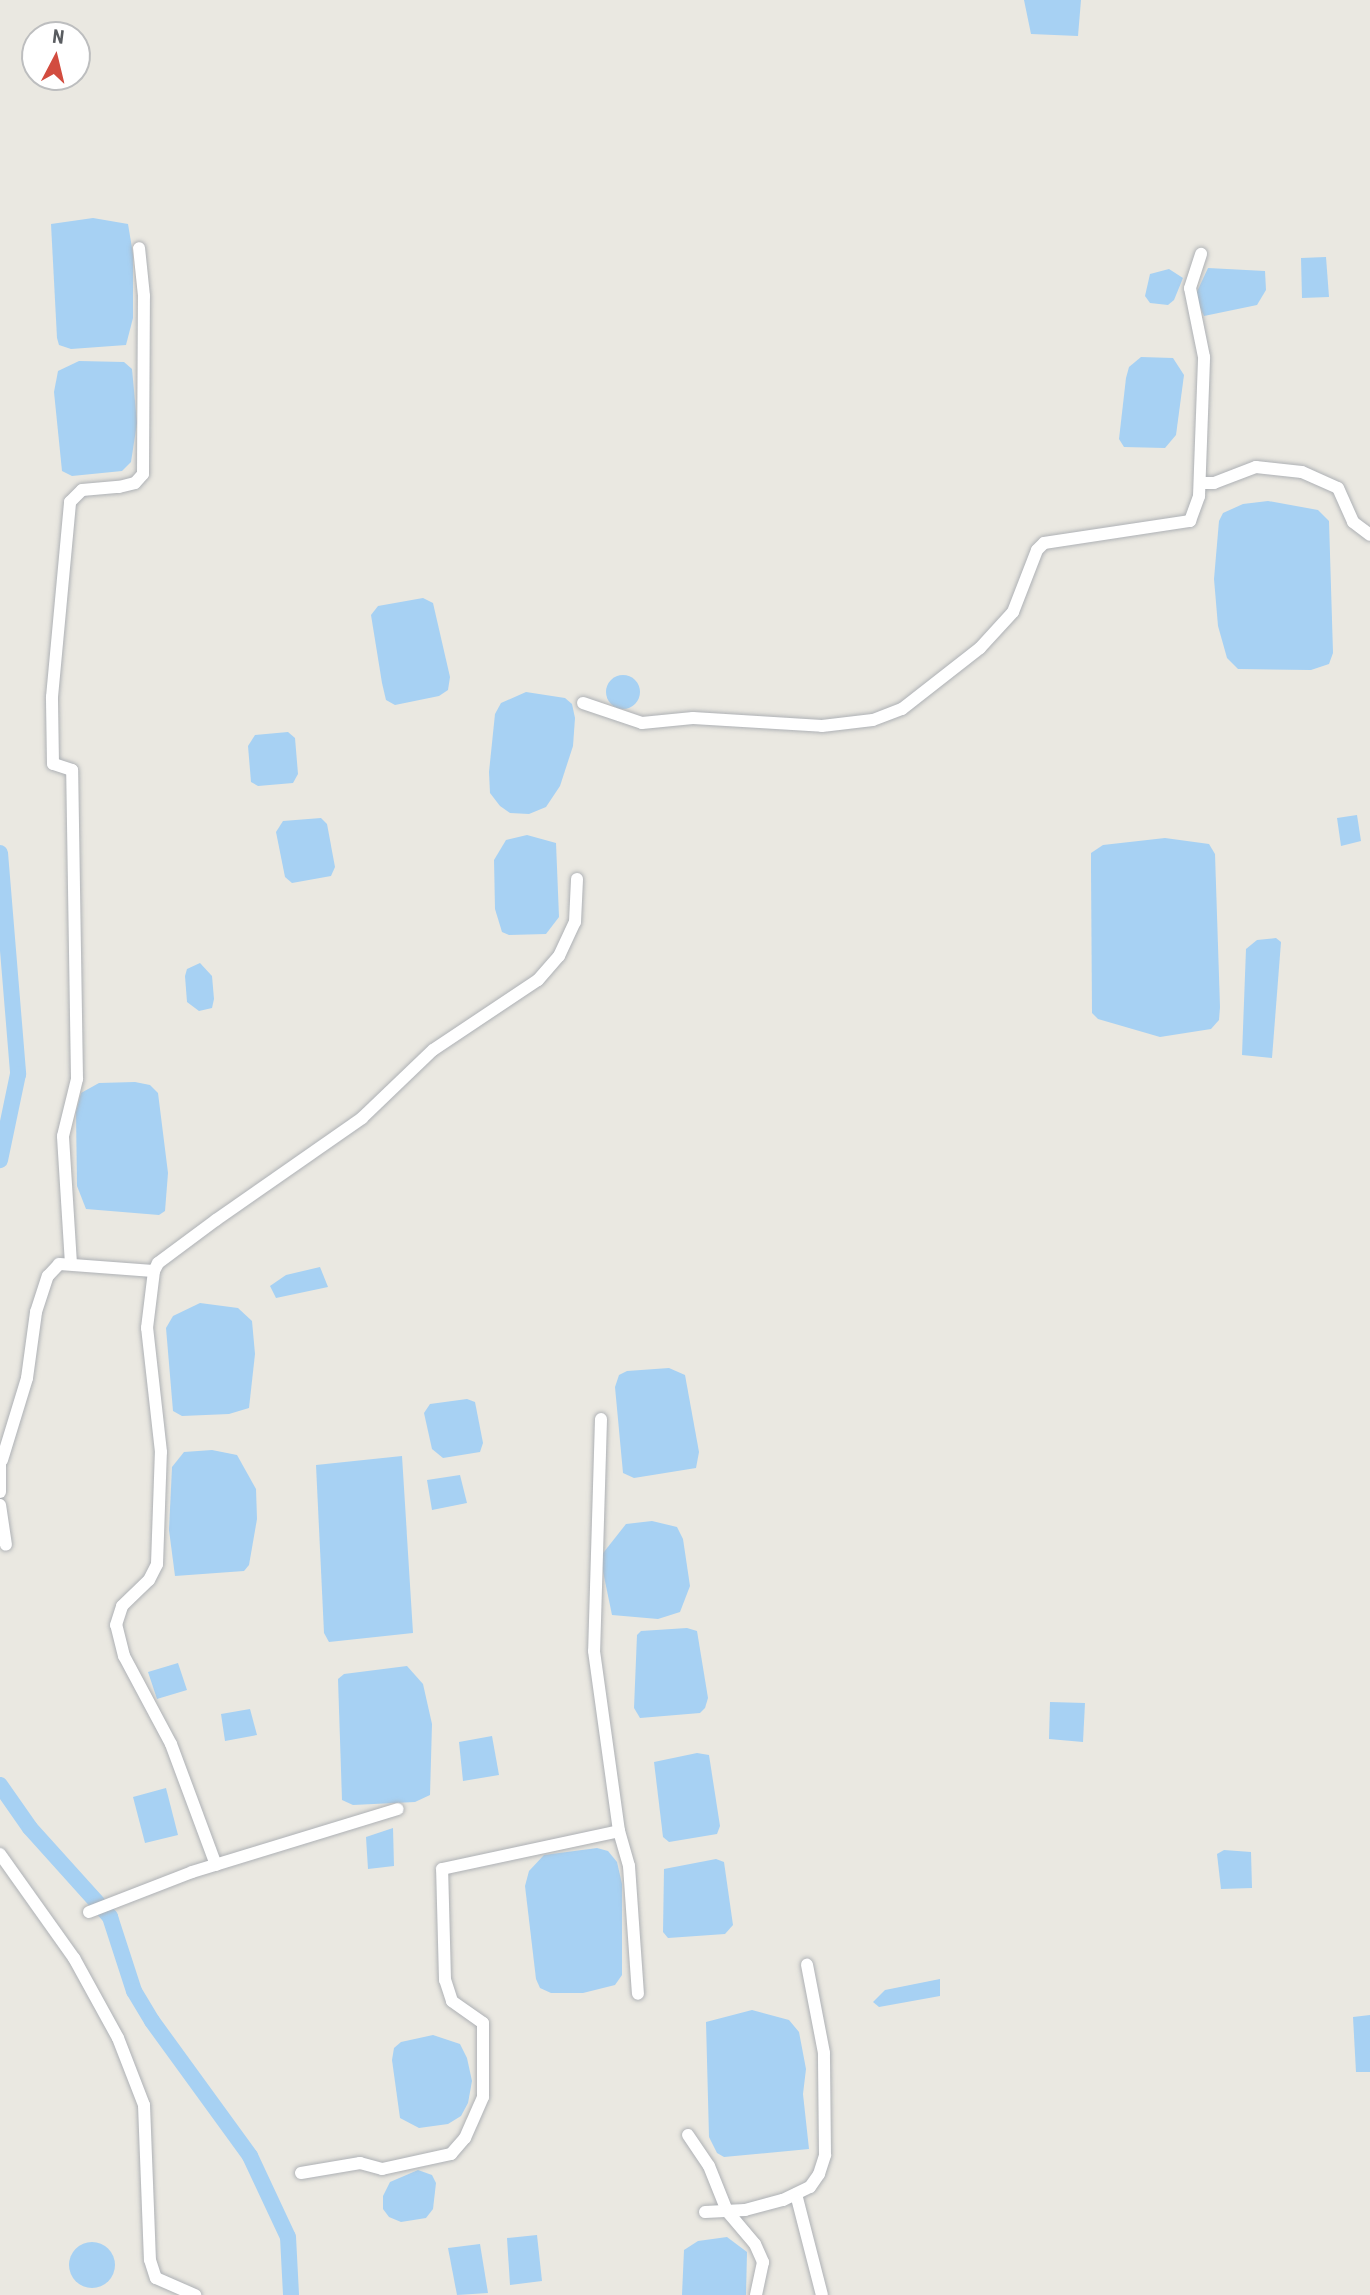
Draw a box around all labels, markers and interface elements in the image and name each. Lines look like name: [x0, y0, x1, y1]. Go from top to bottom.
north arrow: [21, 21, 91, 91]
text: N: [51, 25, 66, 49]

